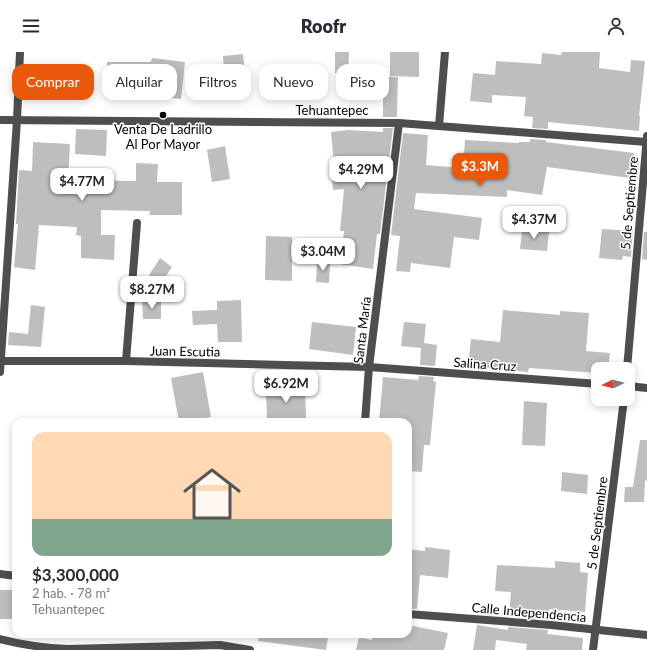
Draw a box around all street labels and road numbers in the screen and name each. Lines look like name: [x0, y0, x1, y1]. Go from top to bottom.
street label: Tehuantepec: [296, 102, 368, 118]
street label: 5 de Septiembre: [617, 156, 641, 250]
street label: Santa María: [350, 295, 374, 365]
street label: Juan Escutia: [150, 342, 220, 360]
street label: Salina Cruz: [453, 354, 517, 374]
street label: 5 de Septiembre: [583, 475, 611, 570]
street label: Calle Independencia: [471, 599, 587, 625]

